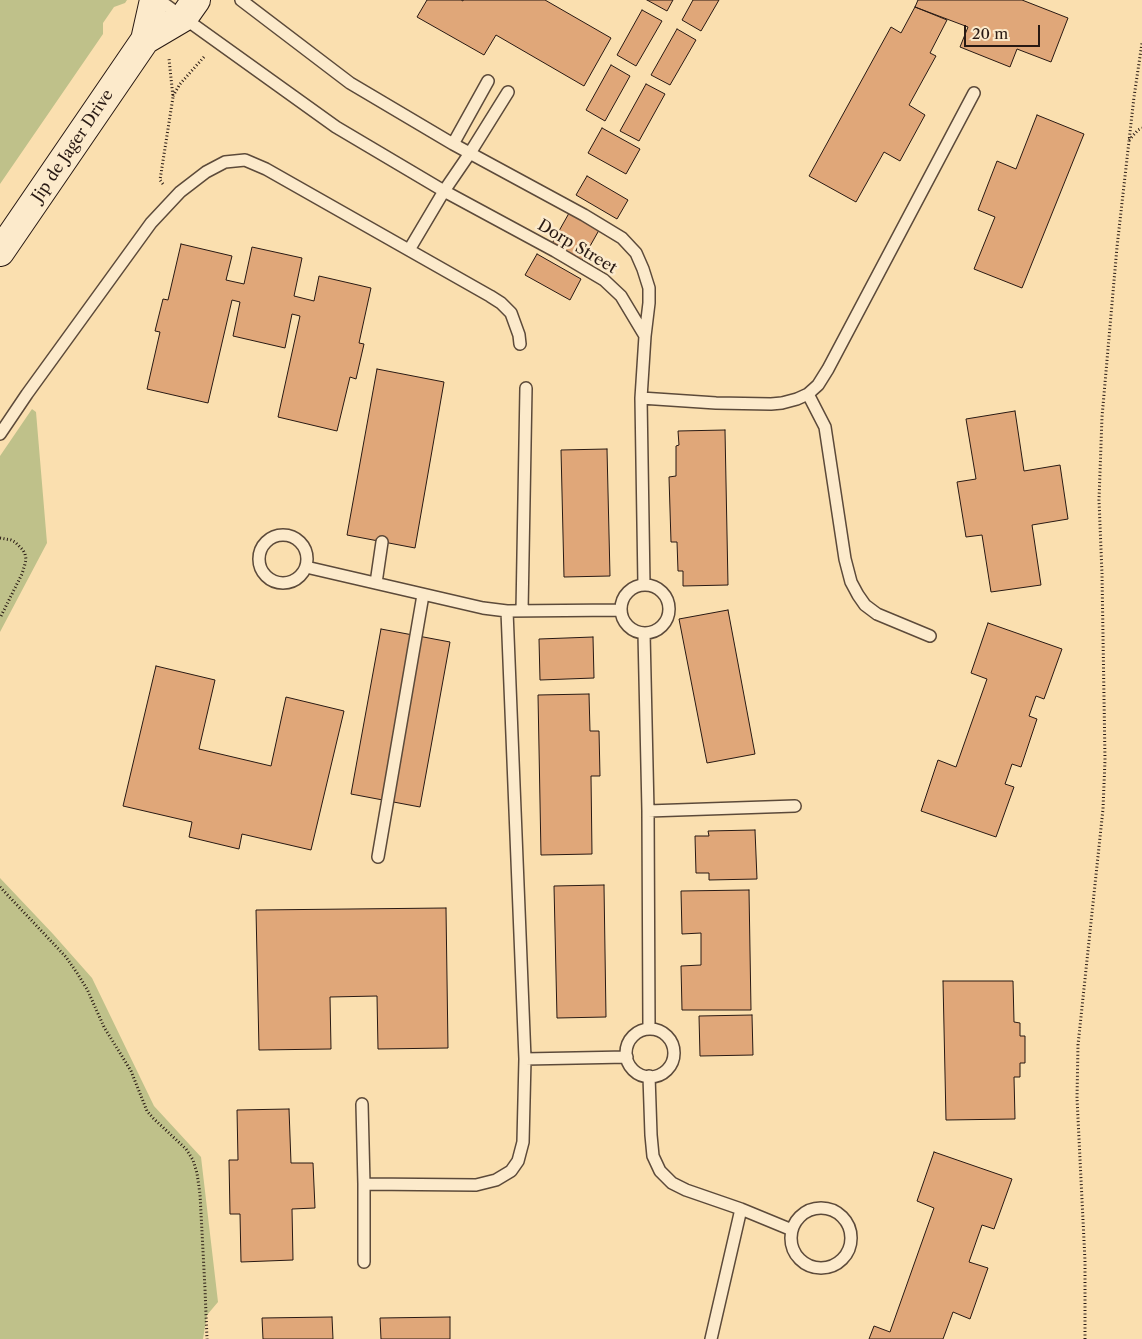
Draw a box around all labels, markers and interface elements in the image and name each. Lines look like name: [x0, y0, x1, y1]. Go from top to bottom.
scale bar: [967, 15, 1043, 47]
text: 20 m: [972, 24, 1008, 43]
street label: Jip de Jager Drive: [28, 86, 118, 206]
street label: Dorp Street: [534, 216, 620, 278]

